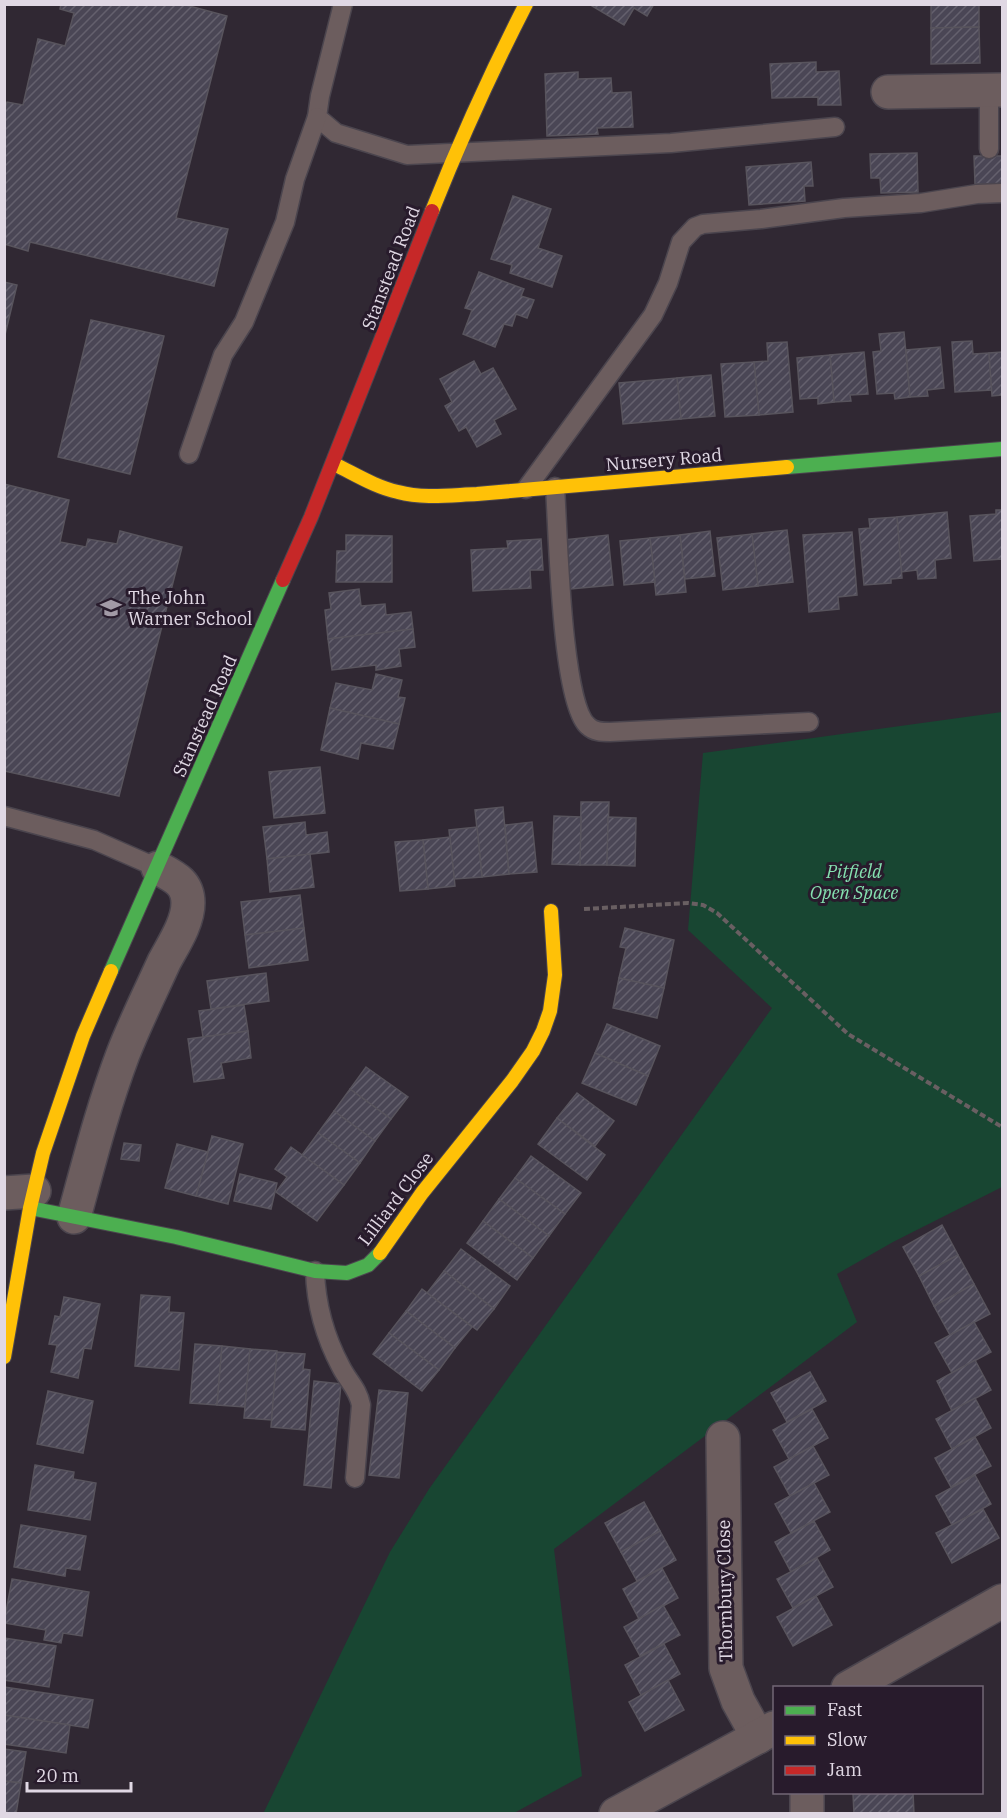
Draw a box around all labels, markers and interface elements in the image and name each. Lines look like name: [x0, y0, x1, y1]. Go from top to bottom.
street label: Stanstead Road: [356, 203, 425, 333]
street label: Nursery Road: [605, 443, 723, 476]
place label: The John Warner School: [128, 586, 252, 630]
school or university icon: The John Warner School: [99, 596, 123, 620]
street label: Stanstead Road: [167, 651, 242, 780]
park label: Pitfield Open Space: [810, 860, 898, 904]
street label: Lilliard Close: [353, 1147, 438, 1250]
street label: Thornbury Close: [712, 1520, 737, 1662]
legend: [773, 1686, 983, 1794]
text: Fast: [827, 1698, 862, 1721]
text: Slow: [827, 1728, 867, 1751]
scale bar: [27, 1755, 130, 1793]
text: Jam: [827, 1758, 862, 1781]
text: 20 m: [36, 1764, 79, 1787]

